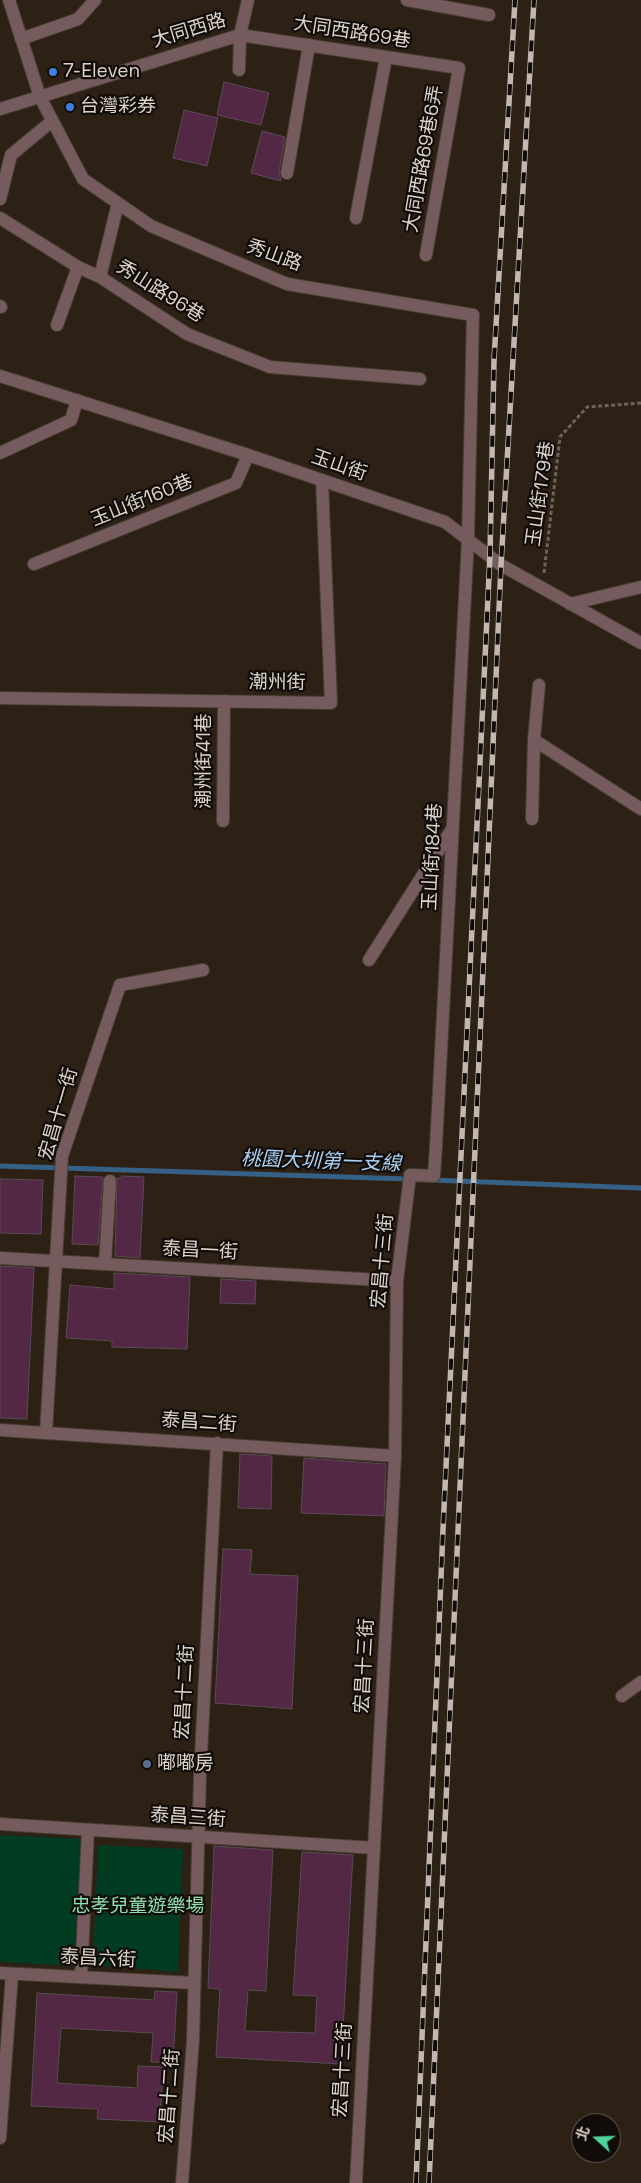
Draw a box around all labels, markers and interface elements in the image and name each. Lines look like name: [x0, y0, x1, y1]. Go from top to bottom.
street label: 大同西路: [149, 9, 229, 53]
street label: 大同西路69巷: [292, 12, 412, 54]
place label: 7-Eleven: [63, 61, 140, 83]
marker: 7-Eleven: [47, 66, 59, 78]
street label: 大同西路69巷6弄: [400, 84, 448, 234]
place label: 台灣彩券: [80, 96, 156, 118]
marker: 台灣彩券: [64, 101, 76, 113]
street label: 秀山路: [243, 236, 305, 276]
street label: 秀山路96巷: [112, 256, 208, 328]
street label: 玉山街179巷: [522, 440, 560, 548]
street label: 玉山街: [308, 446, 370, 486]
street label: 玉山街160巷: [88, 470, 196, 532]
street label: 潮州街: [248, 671, 306, 695]
street label: 潮州街41巷: [194, 713, 216, 809]
street label: 玉山街184巷: [419, 803, 447, 911]
street label: 宏昌十一街: [35, 1065, 83, 1163]
water label: 桃園大圳第一支線: [241, 1147, 401, 1177]
street label: 宏昌十三街: [368, 1213, 398, 1309]
street label: 泰昌一街: [161, 1238, 239, 1264]
street label: 泰昌二街: [160, 1409, 238, 1437]
street label: 宏昌十三街: [351, 1618, 379, 1714]
street label: 宏昌十二街: [171, 1644, 199, 1740]
place label: 嘟嘟房: [157, 1753, 214, 1775]
marker: 嘟嘟房: [141, 1758, 153, 1770]
street label: 泰昌三街: [149, 1804, 227, 1832]
park label: 忠孝兒童遊樂場: [72, 1896, 204, 1918]
street label: 泰昌六街: [59, 1946, 137, 1972]
street label: 宏昌十三街: [329, 2022, 357, 2118]
street label: 宏昌十二街: [155, 2048, 185, 2144]
north arrow: [571, 2113, 621, 2163]
text: 北: [572, 2124, 594, 2143]

